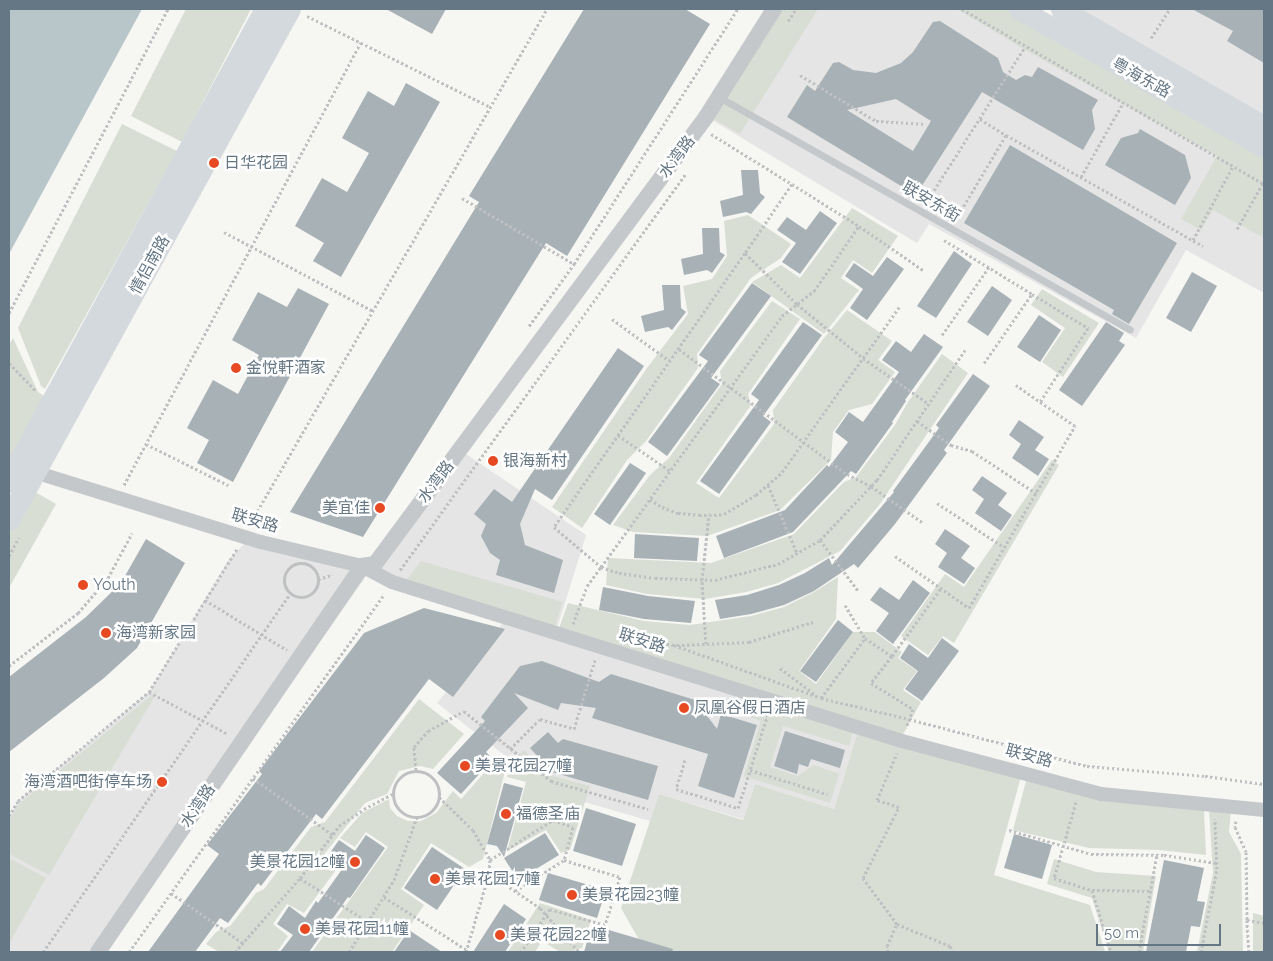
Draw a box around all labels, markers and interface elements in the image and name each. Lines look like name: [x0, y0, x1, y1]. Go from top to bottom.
street label: 粤海东路: [1108, 54, 1174, 102]
street label: 水湾路: [655, 132, 699, 182]
place label: 日华花园: [224, 153, 288, 173]
marker: 日华花园: [208, 157, 220, 169]
street label: 联安东街: [898, 178, 964, 226]
street label: 情侣南路: [126, 232, 174, 298]
place label: 金悅軒酒家: [246, 358, 326, 378]
marker: 金悅軒酒家: [230, 362, 242, 374]
place label: 银海新村: [503, 451, 567, 471]
marker: 银海新村: [487, 455, 499, 467]
street label: 水湾路: [414, 457, 458, 507]
place label: 美宜佳: [322, 498, 370, 518]
marker: 美宜佳: [374, 502, 386, 514]
street label: 联安路: [229, 505, 281, 537]
place label: Youth: [93, 575, 136, 595]
marker: Youth: [77, 579, 89, 591]
place label: 海湾新家园: [116, 623, 196, 643]
street label: 联安路: [616, 625, 668, 657]
marker: 海湾新家园: [100, 627, 112, 639]
place label: 凤凰谷假日酒店: [694, 698, 806, 718]
marker: 凤凰谷假日酒店: [678, 702, 690, 714]
street label: 联安路: [1003, 741, 1055, 771]
place label: 美景花园27幢: [475, 756, 572, 776]
marker: 美景花园27幢: [459, 760, 471, 772]
place label: 海湾酒吧街停车场: [24, 772, 152, 792]
marker: 海湾酒吧街停车场: [156, 776, 168, 788]
street label: 水湾路: [177, 781, 219, 831]
place label: 福德圣庙: [516, 804, 580, 824]
marker: 福德圣庙: [500, 808, 512, 820]
place label: 美景花园12幢: [250, 852, 345, 872]
marker: 美景花园12幢: [349, 856, 361, 868]
place label: 美景花园17幢: [445, 869, 540, 889]
marker: 美景花园17幢: [429, 873, 441, 885]
place label: 美景花园23幢: [582, 885, 679, 905]
marker: 美景花园23幢: [566, 889, 578, 901]
scale bar: [1098, 914, 1223, 946]
place label: 美景花园11幢: [315, 919, 409, 939]
marker: 美景花园11幢: [299, 923, 311, 935]
text: 50 m: [1104, 924, 1139, 942]
place label: 美景花园22幢: [510, 925, 607, 945]
marker: 美景花园22幢: [494, 929, 506, 941]

